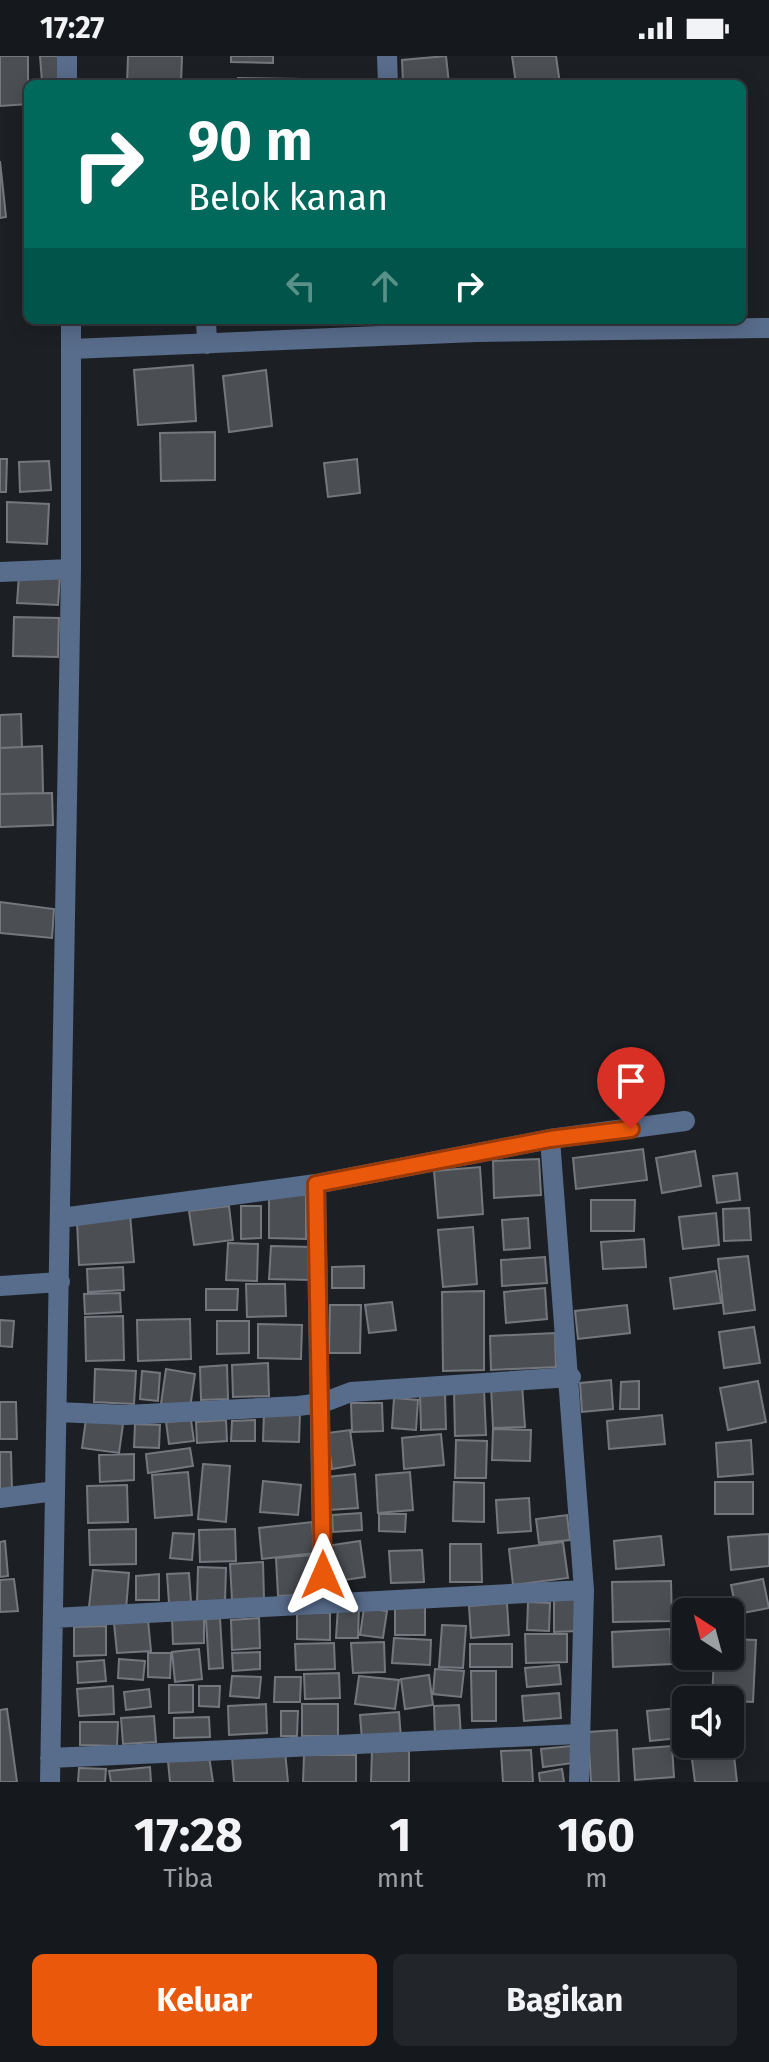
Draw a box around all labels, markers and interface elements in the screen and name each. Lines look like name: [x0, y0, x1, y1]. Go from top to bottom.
text: 17:27: [40, 10, 104, 46]
text: 90 m: [188, 108, 313, 175]
icon: right: [56, 112, 160, 216]
text: Belok kanan: [188, 176, 388, 220]
icon: left: [279, 264, 323, 308]
icon: ahead: [363, 264, 407, 308]
icon: right: [447, 264, 491, 308]
pin: [597, 1047, 665, 1129]
icon: arrive: [609, 1059, 653, 1103]
position arrow: [281, 1533, 365, 1617]
north arrow: [672, 1598, 744, 1670]
map controls: [672, 1598, 744, 1758]
button: sound: [672, 1686, 744, 1758]
text: 17:28: [134, 1806, 243, 1864]
text: 1: [389, 1806, 411, 1864]
text: 160: [558, 1806, 635, 1864]
text: Tiba: [163, 1863, 213, 1894]
text: mnt: [377, 1863, 424, 1894]
text: m: [585, 1863, 608, 1894]
button: Keluar: [32, 1954, 377, 2046]
button: Bagikan: [393, 1954, 737, 2046]

